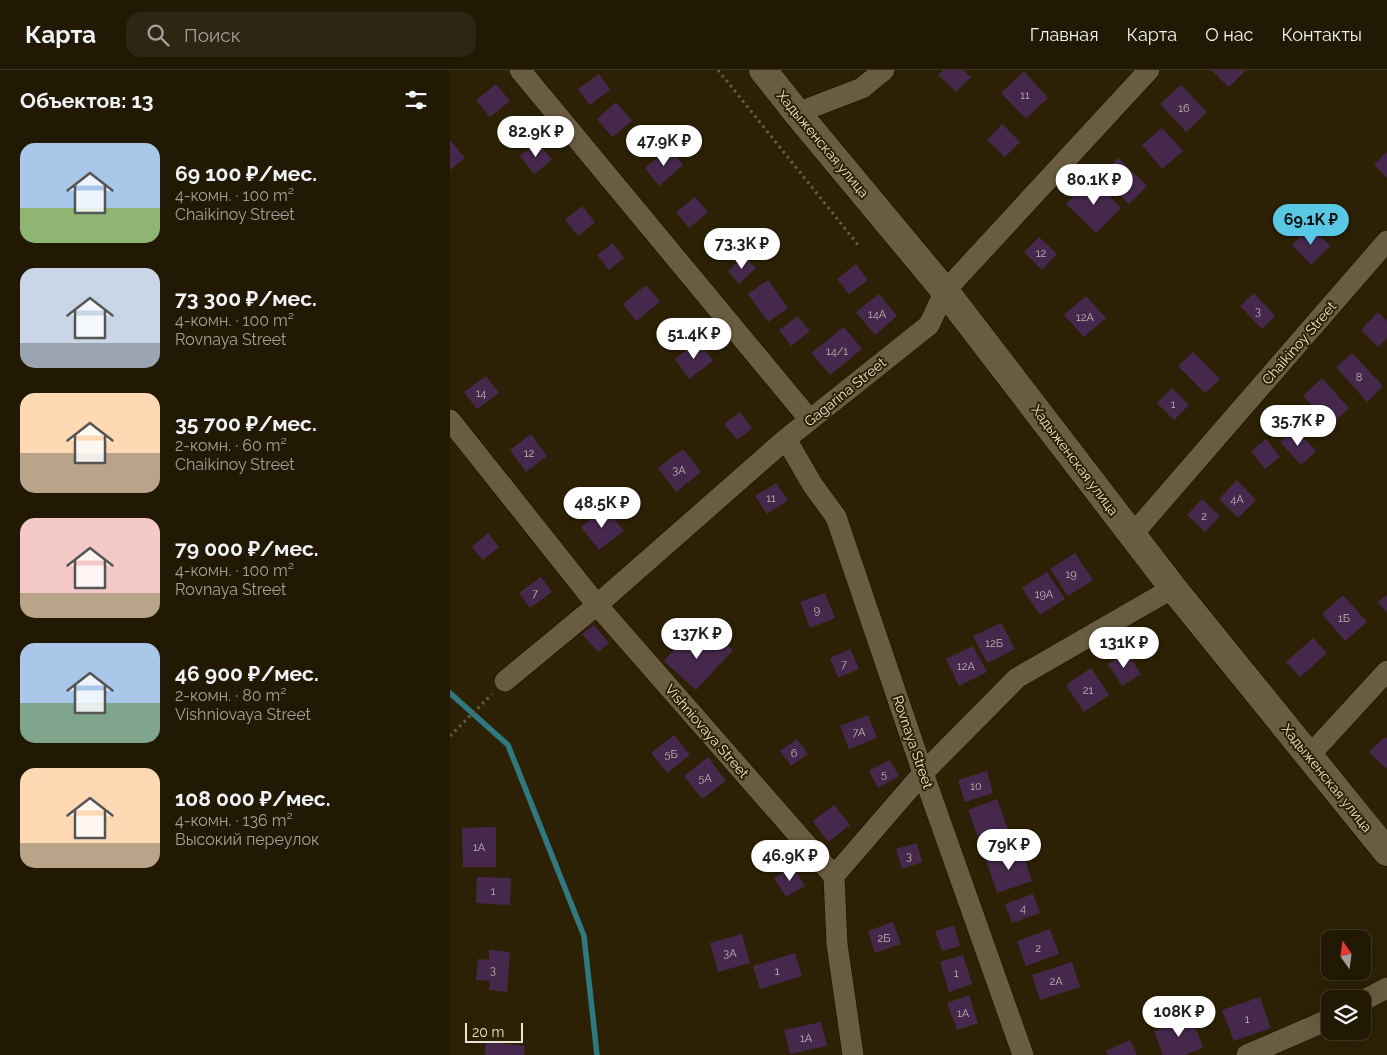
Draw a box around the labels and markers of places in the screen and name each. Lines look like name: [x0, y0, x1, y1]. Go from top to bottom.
pin: 82.9K ₽: [490, 116, 582, 158]
pin: 47.9K ₽: [618, 124, 710, 167]
pin: 80.1K ₽: [1048, 164, 1140, 206]
pin: 69.1K ₽: [1265, 204, 1357, 246]
pin: 73.3K ₽: [696, 228, 788, 270]
pin: 51.4K ₽: [648, 318, 740, 360]
pin: 35.7K ₽: [1252, 404, 1344, 447]
pin: 48.5K ₽: [556, 486, 648, 529]
pin: 137K ₽: [656, 618, 738, 660]
pin: 131K ₽: [1083, 626, 1165, 669]
pin: 79K ₽: [974, 828, 1044, 871]
pin: 46.9K ₽: [744, 840, 836, 882]
pin: 108K ₽: [1138, 996, 1220, 1038]

